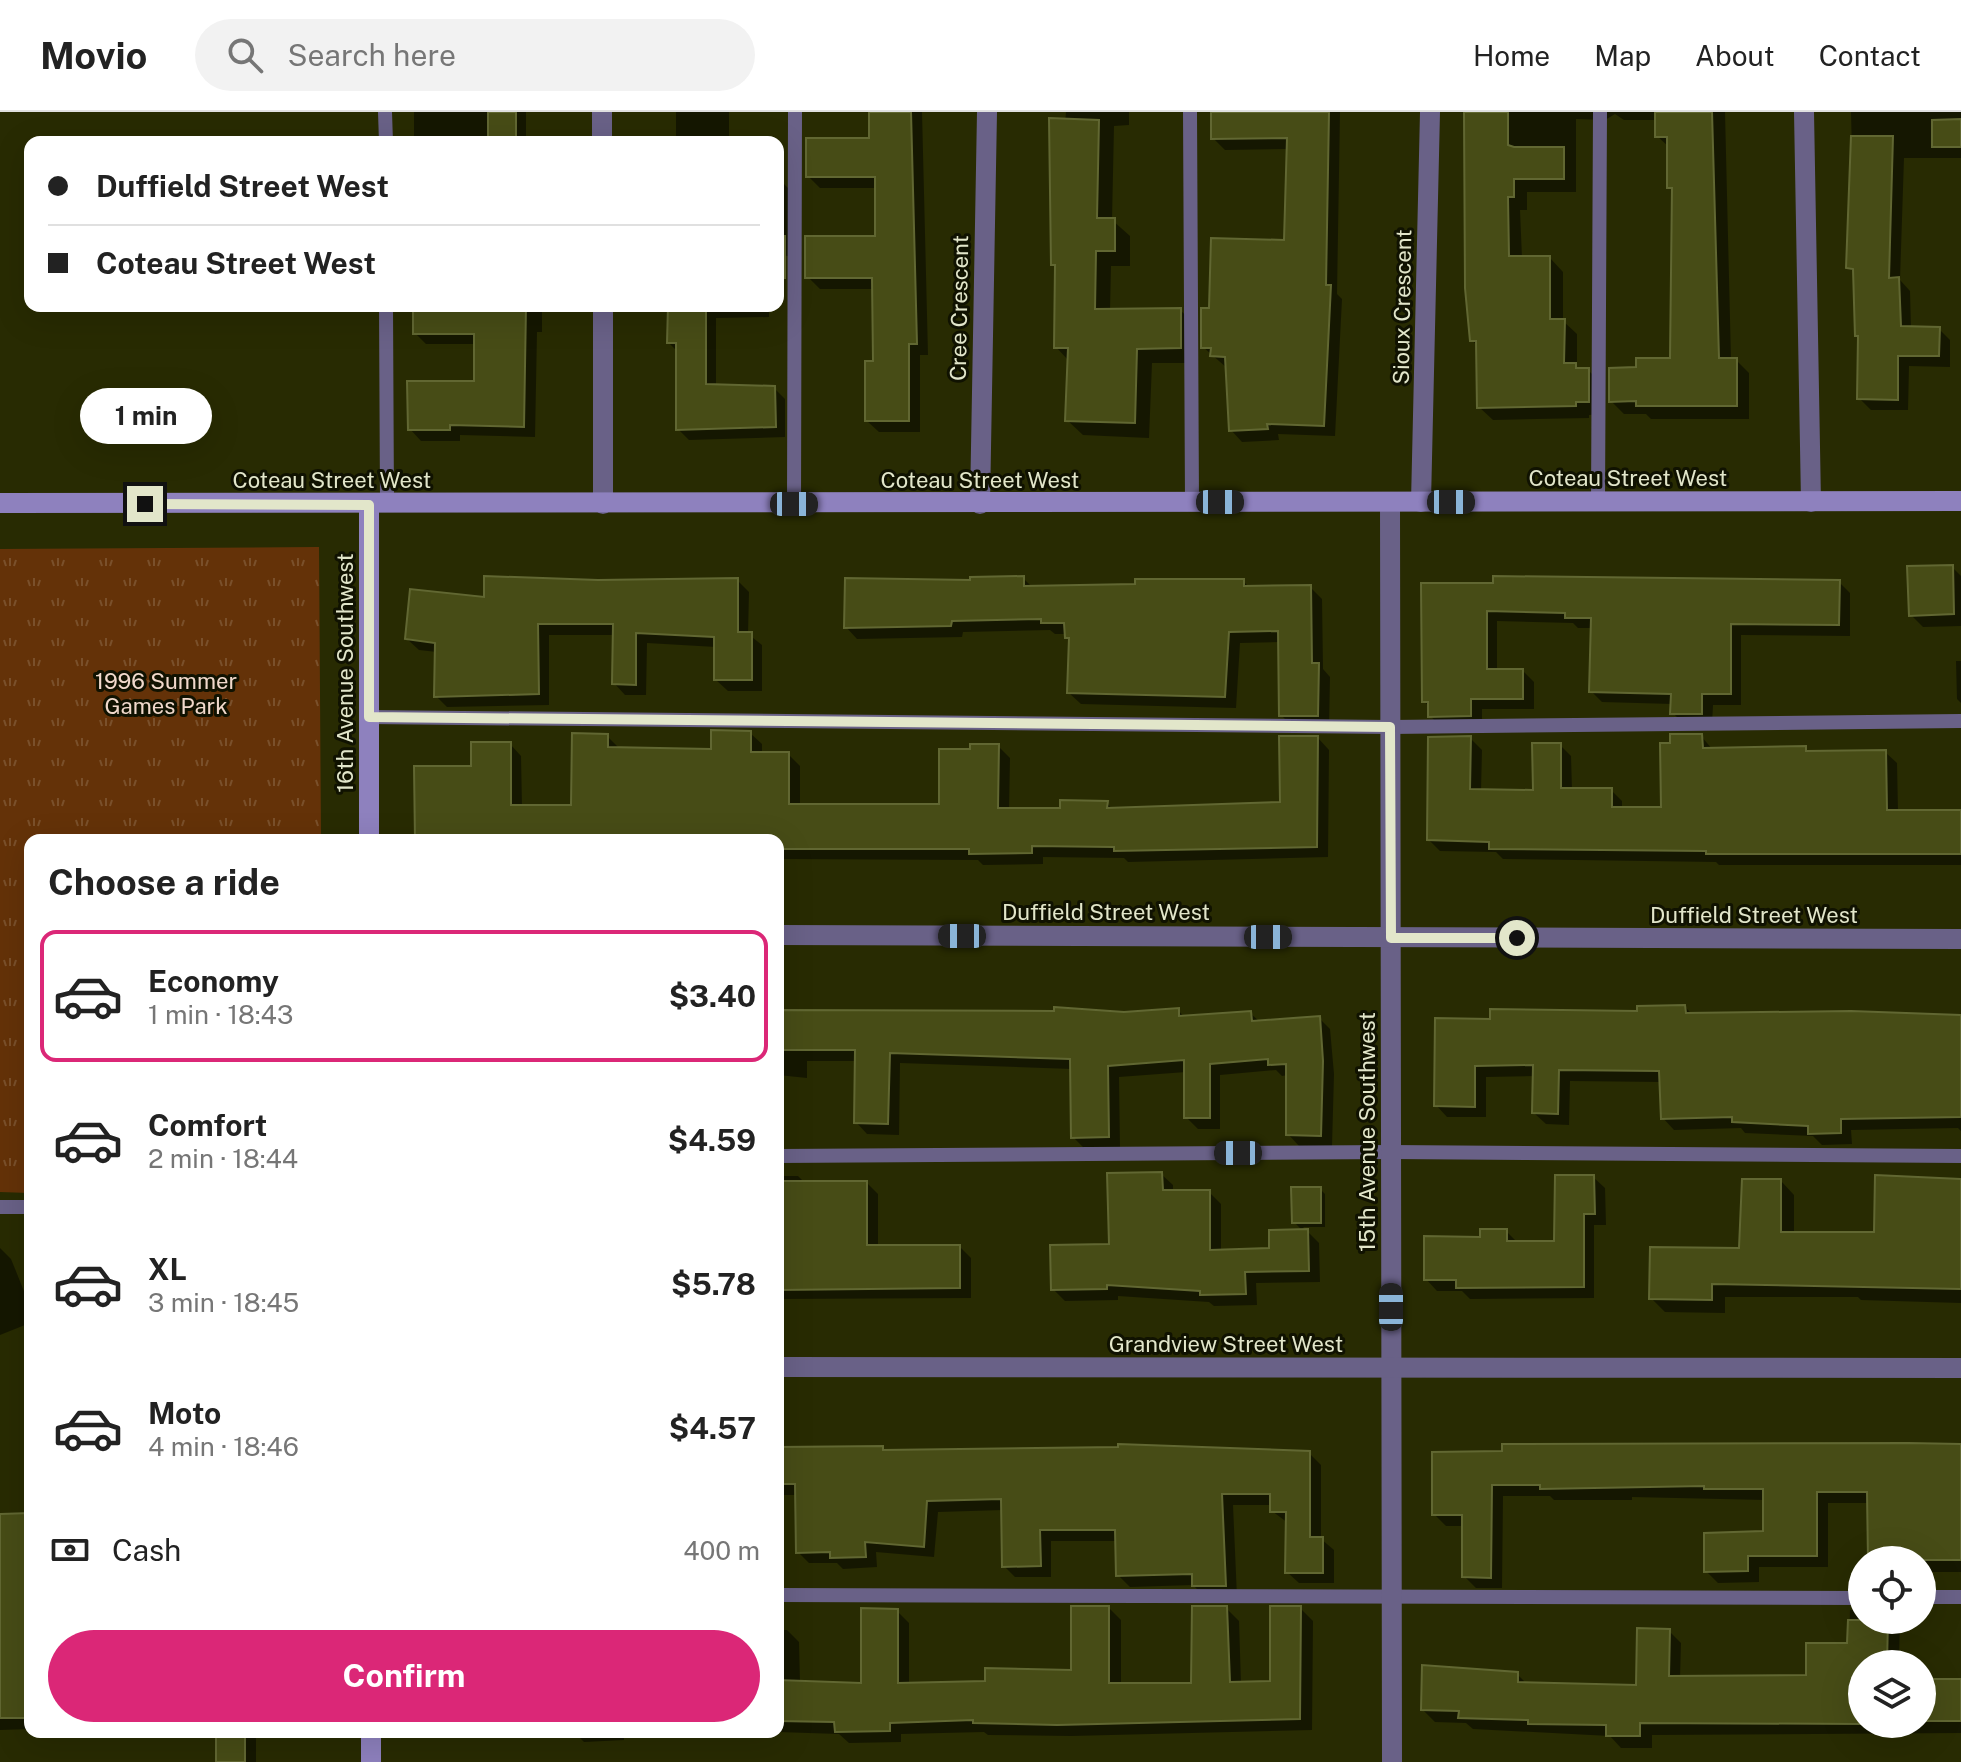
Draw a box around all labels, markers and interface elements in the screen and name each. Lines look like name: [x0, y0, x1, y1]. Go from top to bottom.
search box: [195, 19, 755, 91]
text: Movio: [40, 33, 147, 78]
icon: search: [223, 33, 267, 77]
text: Search here: [287, 37, 456, 73]
text: Home: [1473, 39, 1550, 72]
text: Map: [1594, 39, 1651, 72]
text: About: [1695, 39, 1775, 72]
text: Contact: [1819, 39, 1921, 72]
text: Duffield Street West: [96, 168, 389, 204]
street label: Sioux Crescent: [1388, 229, 1416, 385]
street label: Cree Crescent: [945, 235, 973, 381]
text: Coteau Street West: [96, 245, 376, 281]
callout: 1 min: [79, 388, 211, 444]
text: 1 min: [115, 400, 177, 431]
street label: Coteau Street West: [1529, 465, 1727, 491]
street label: Coteau Street West: [233, 467, 431, 493]
street label: Coteau Street West: [881, 467, 1079, 493]
route end: [127, 486, 163, 522]
car: [1196, 490, 1244, 514]
car: [1427, 490, 1475, 514]
car: [770, 492, 818, 516]
street label: 16th Avenue Southwest: [332, 553, 358, 793]
park label: 1996 Summer Games Park: [95, 668, 237, 719]
text: Choose a ride: [48, 861, 280, 903]
street label: Duffield Street West: [1002, 899, 1210, 925]
street label: Duffield Street West: [1650, 902, 1858, 928]
route start: [1499, 920, 1535, 956]
car: [938, 924, 986, 948]
car: [1244, 925, 1292, 949]
icon: car: [52, 960, 124, 1032]
text: Economy: [148, 963, 279, 999]
text: $3.40: [669, 978, 756, 1014]
text: 1 min · 18:43: [148, 999, 293, 1030]
street label: 15th Avenue Southwest: [1354, 1012, 1380, 1252]
icon: car: [52, 1104, 124, 1176]
text: Comfort: [148, 1107, 267, 1143]
text: $4.59: [668, 1122, 756, 1158]
car: [1214, 1141, 1262, 1165]
text: 2 min · 18:44: [148, 1143, 298, 1174]
icon: car: [52, 1248, 124, 1320]
text: XL: [148, 1251, 187, 1287]
text: $5.78: [671, 1266, 756, 1302]
car: [1379, 1283, 1403, 1331]
text: 3 min · 18:45: [148, 1287, 299, 1318]
street label: Grandview Street West: [1109, 1331, 1343, 1357]
icon: car: [52, 1392, 124, 1464]
text: Moto: [148, 1395, 221, 1431]
text: $4.57: [669, 1410, 756, 1446]
text: 4 min · 18:46: [148, 1431, 299, 1462]
icon: cash: [48, 1528, 92, 1572]
text: Cash: [112, 1532, 181, 1568]
text: 400 m: [683, 1535, 760, 1566]
map controls: [1848, 1546, 1936, 1738]
button: locate: [1848, 1546, 1936, 1634]
button: Confirm: [48, 1630, 760, 1722]
button: layers: [1848, 1650, 1936, 1738]

